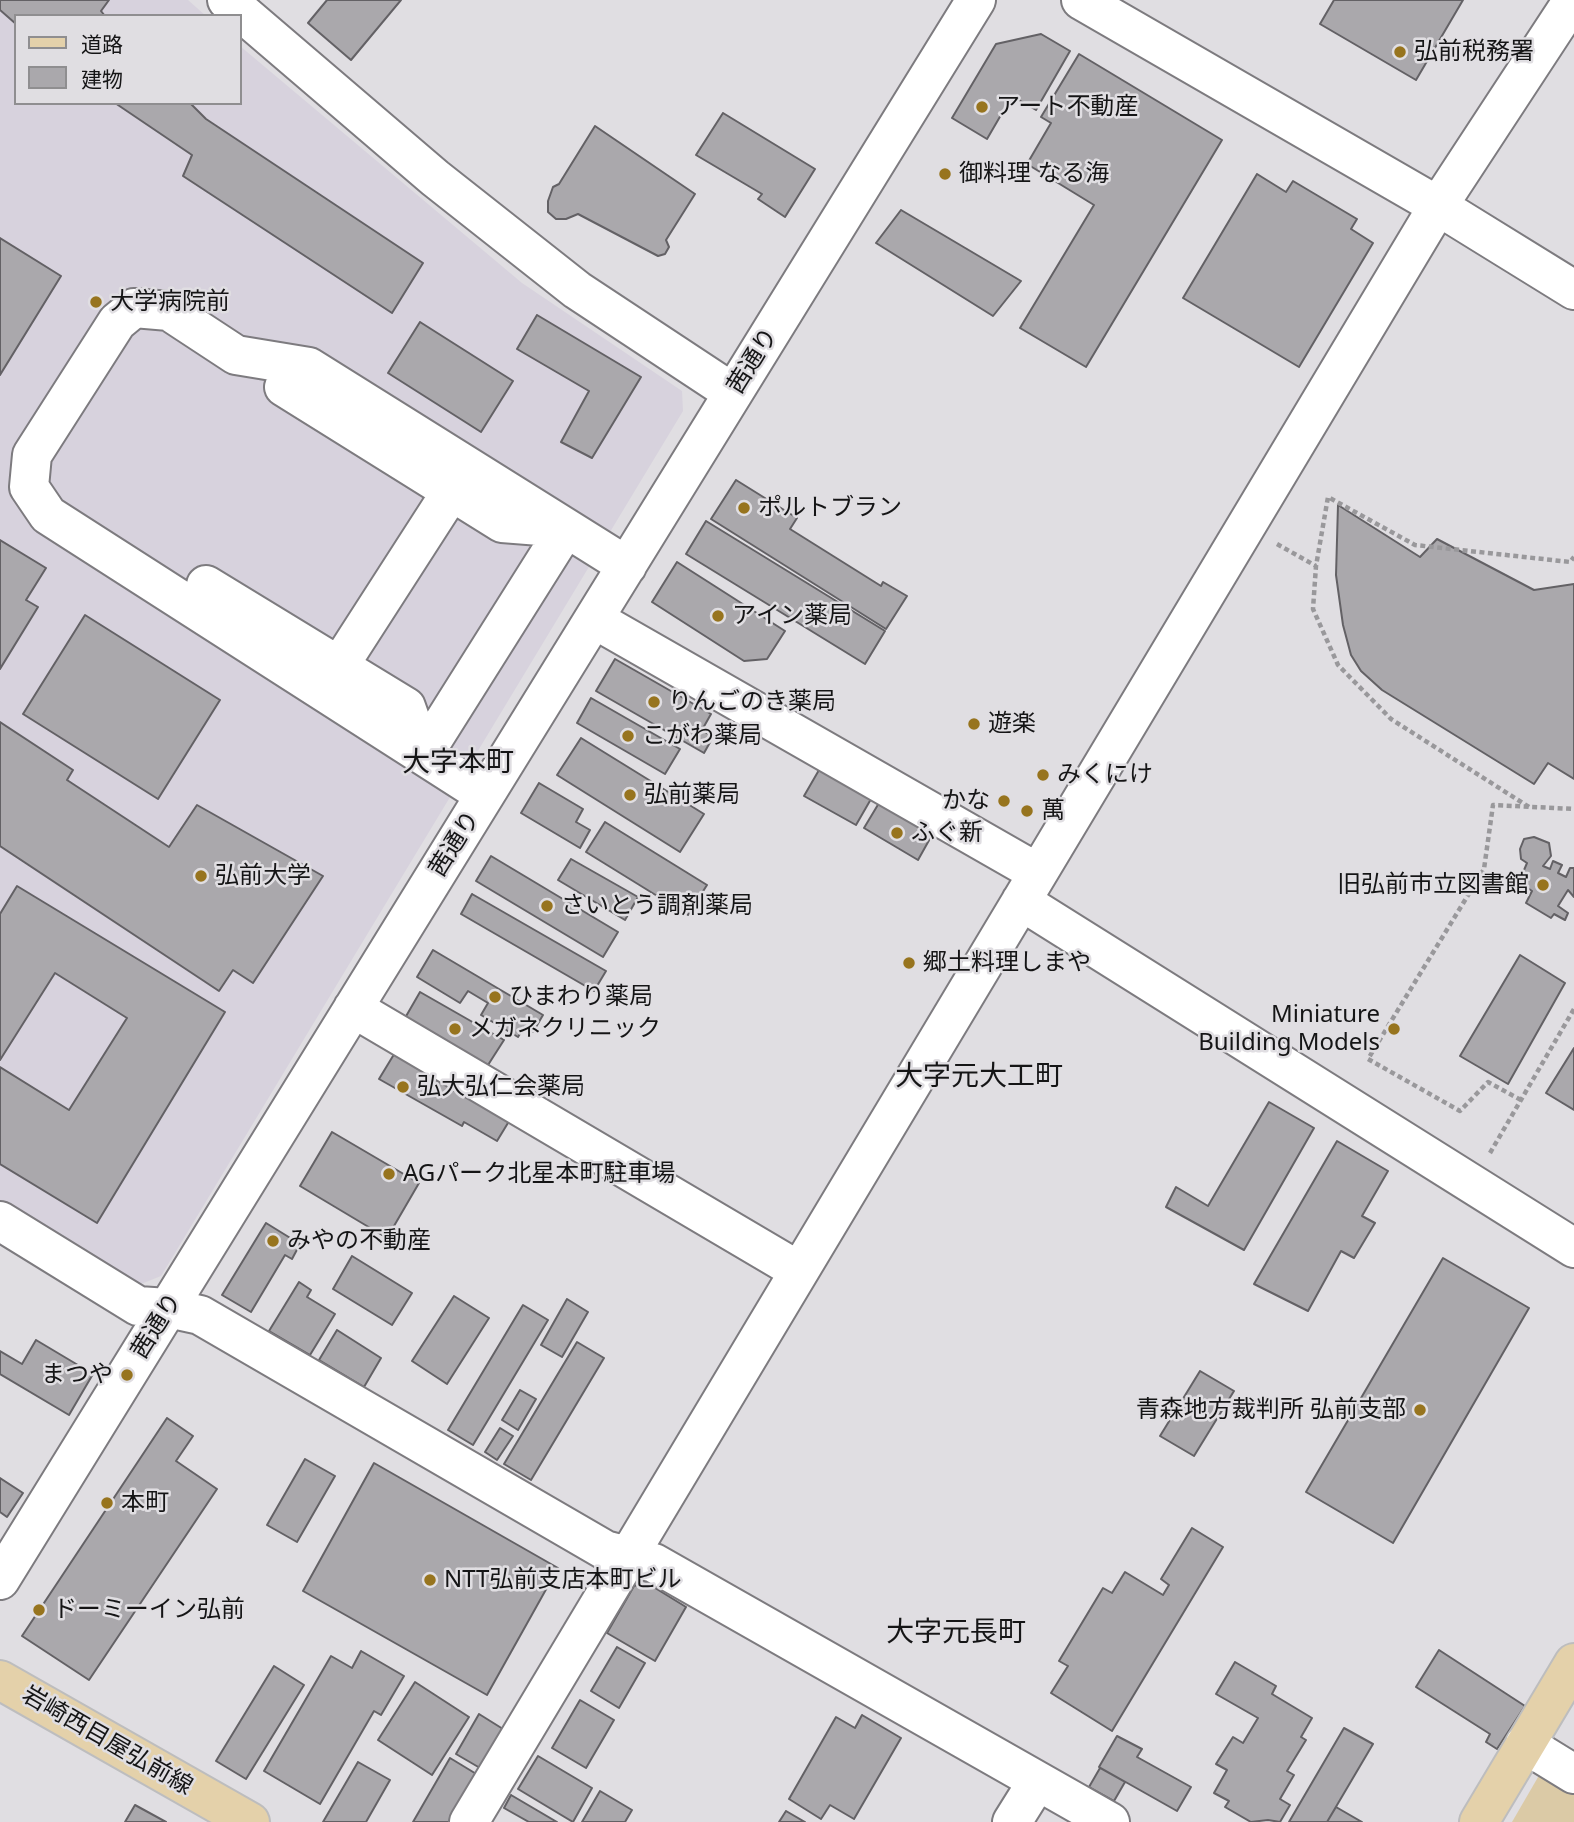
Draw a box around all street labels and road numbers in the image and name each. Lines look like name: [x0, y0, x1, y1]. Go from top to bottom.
street label: 茜通り: [722, 323, 784, 399]
street label: 茜通り: [424, 806, 486, 882]
street label: 茜通り: [126, 1288, 188, 1364]
street label: 岩崎西目屋弘前線: [17, 1681, 197, 1801]

